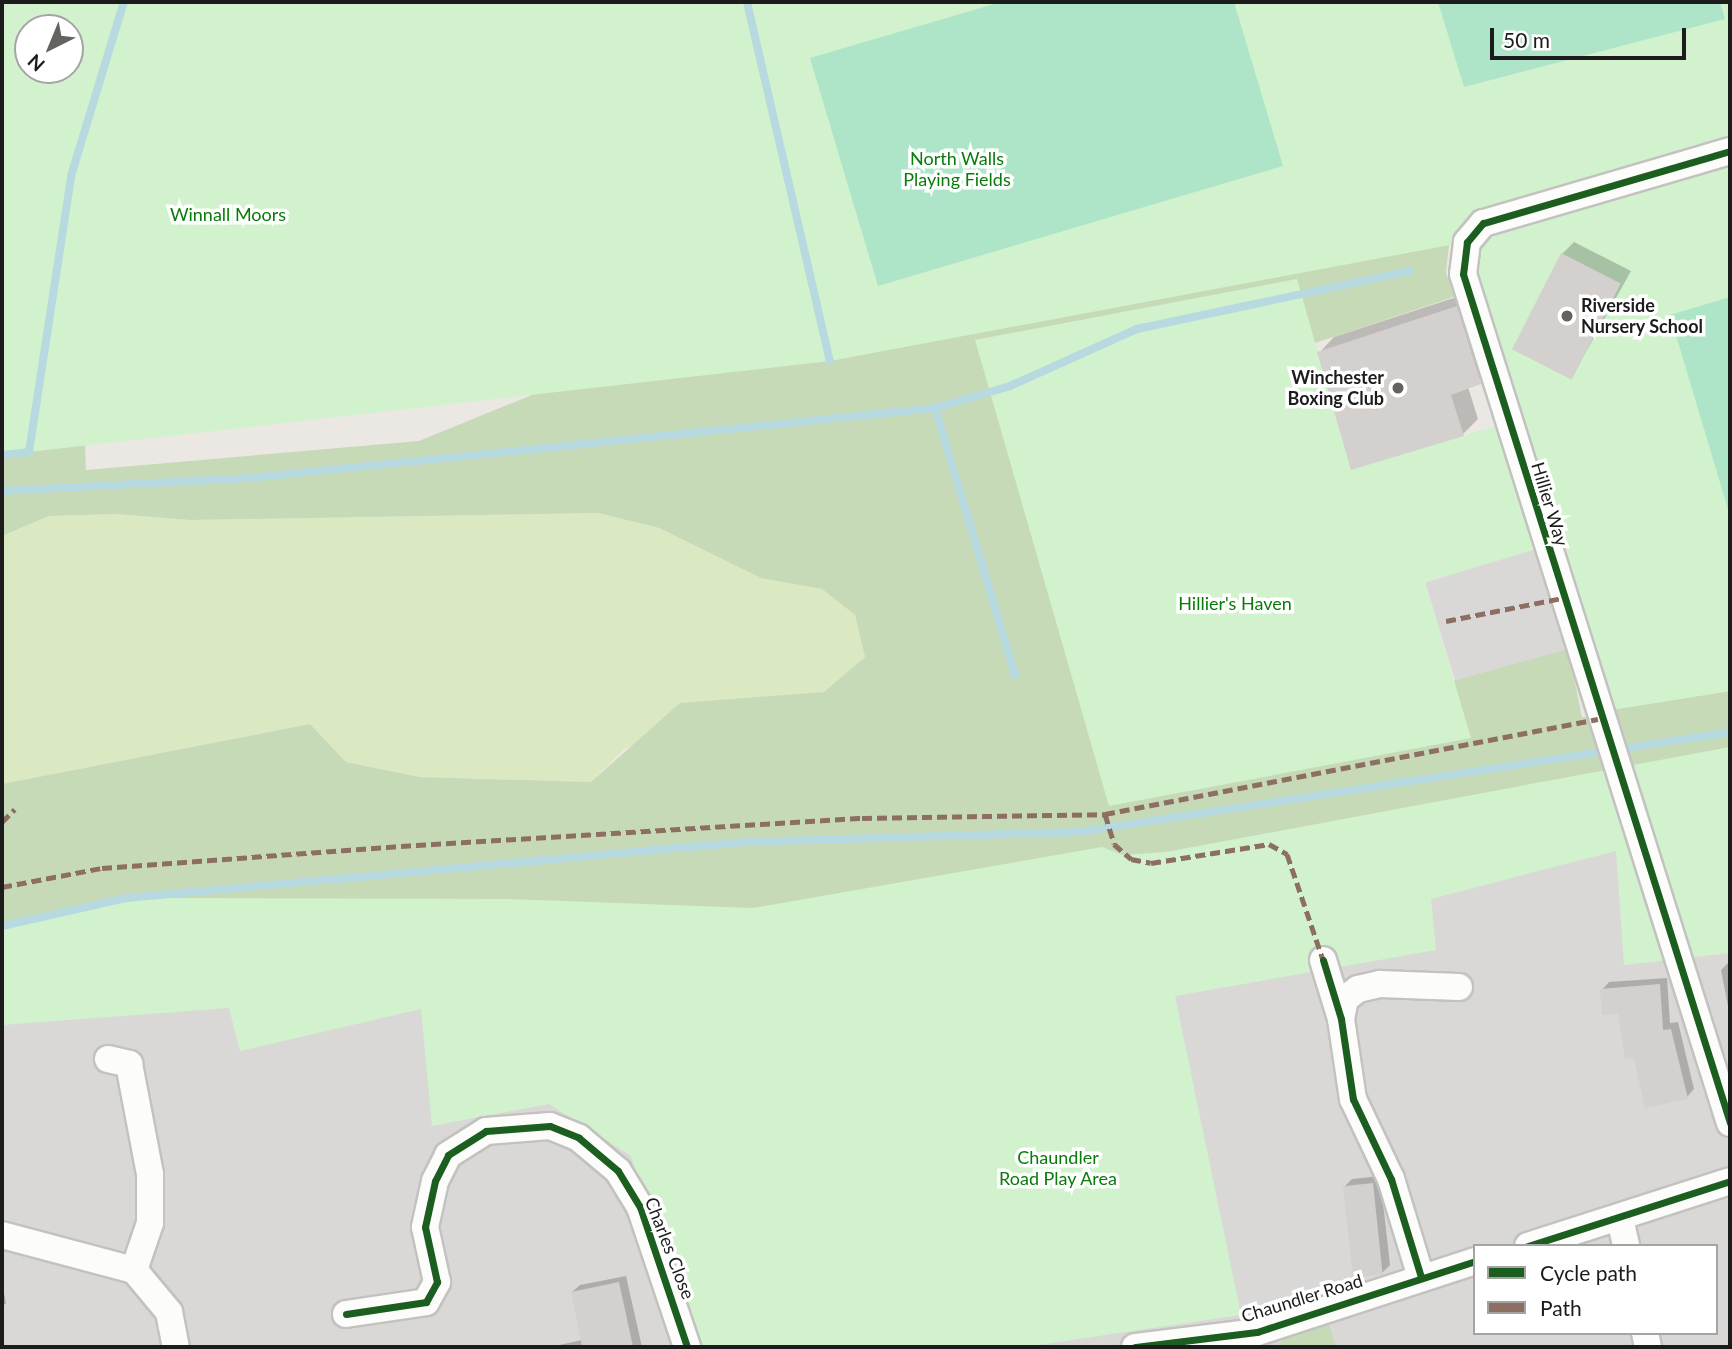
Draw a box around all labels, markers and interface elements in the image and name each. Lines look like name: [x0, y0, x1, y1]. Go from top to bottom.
north arrow: [14, 14, 84, 84]
scale bar: [1494, 14, 1690, 58]
text: 50 m: [1503, 27, 1550, 52]
text: N: [23, 50, 49, 77]
park label: North Walls Playing Fields: [903, 148, 1011, 190]
park label: Winnall Moors: [170, 203, 286, 225]
place label: Riverside Nursery School: [1581, 295, 1703, 338]
marker: Riverside Nursery School: [1559, 308, 1575, 324]
place label: Winchester Boxing Club: [1288, 367, 1384, 410]
marker: Winchester Boxing Club: [1390, 380, 1406, 396]
street label: Hillier Way: [1527, 459, 1573, 549]
park label: Hillier's Haven: [1178, 592, 1292, 614]
park label: Chaundler Road Play Area: [999, 1147, 1117, 1190]
street label: Charles Close: [641, 1194, 699, 1302]
legend: [1473, 1244, 1718, 1335]
text: Cycle path: [1540, 1260, 1637, 1285]
street label: Chaundler Road: [1239, 1269, 1365, 1327]
text: Path: [1540, 1295, 1582, 1320]

